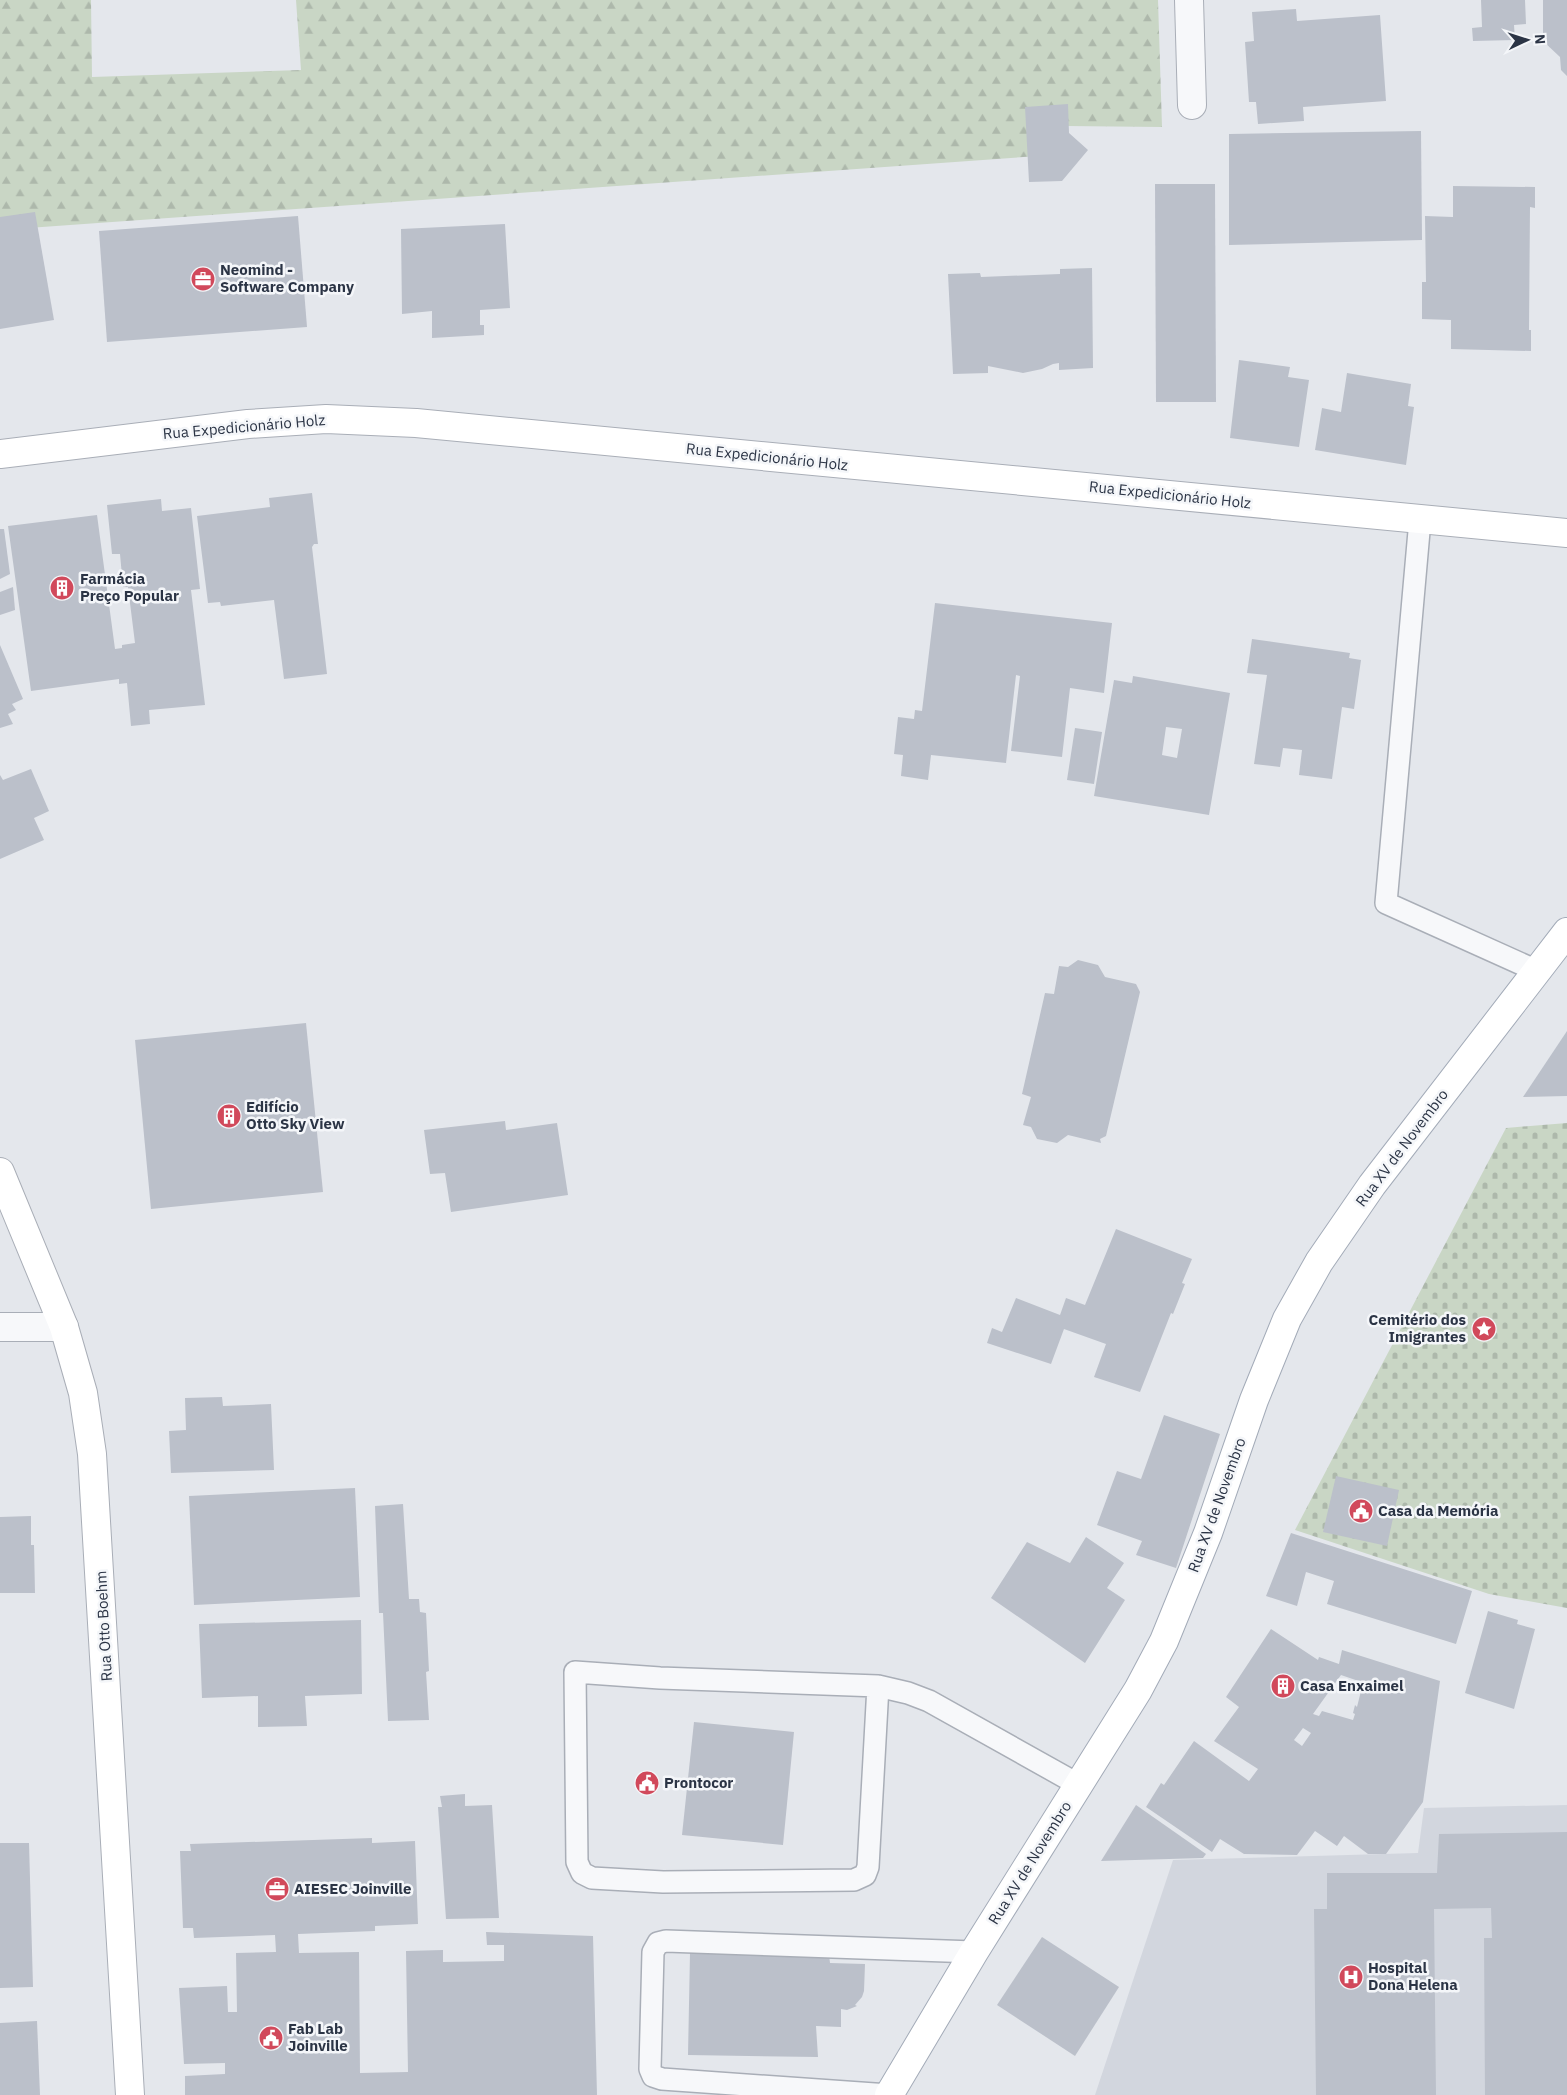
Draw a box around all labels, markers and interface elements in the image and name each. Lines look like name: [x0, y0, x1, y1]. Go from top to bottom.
north arrow: [1502, 15, 1552, 65]
text: N: [1531, 33, 1549, 45]
place label: Neomind - Software Company: [220, 260, 354, 296]
office icon: Neomind - Software Company: [190, 266, 216, 292]
street label: Rua Expedicionário Holz: [162, 410, 326, 443]
street label: Rua Expedicionário Holz: [685, 439, 849, 474]
street label: Rua Expedicionário Holz: [1088, 477, 1252, 512]
place label: Farmácia Preço Popular: [80, 569, 179, 605]
building icon: Farmácia Preço Popular: [49, 575, 75, 601]
street label: Rua XV de Novembro: [1351, 1085, 1452, 1210]
place label: Edifício Otto Sky View: [246, 1097, 345, 1133]
building icon: Edifício Otto Sky View: [216, 1103, 242, 1129]
place label: Cemitério dos Imigrantes: [1368, 1310, 1466, 1346]
place icon: Cemitério dos Imigrantes: [1471, 1316, 1497, 1342]
street label: Rua XV de Novembro: [1183, 1435, 1250, 1575]
public building icon: Casa da Memória: [1348, 1498, 1374, 1524]
place label: Casa da Memória: [1378, 1501, 1499, 1520]
street label: Rua Otto Boehm: [91, 1570, 116, 1682]
building icon: Casa Enxaimel: [1270, 1673, 1296, 1699]
place label: Casa Enxaimel: [1300, 1676, 1404, 1695]
public building icon: Prontocor: [634, 1770, 660, 1796]
place label: Prontocor: [664, 1773, 733, 1792]
street label: Rua XV de Novembro: [984, 1797, 1075, 1928]
office icon: AIESEC Joinville: [264, 1876, 290, 1902]
place label: AIESEC Joinville: [294, 1879, 411, 1898]
place label: Hospital Dona Helena: [1368, 1958, 1458, 1994]
hospital icon: Hospital Dona Helena: [1338, 1964, 1364, 1990]
place label: Fab Lab Joinville: [288, 2019, 348, 2055]
public building icon: Fab Lab Joinville: [258, 2025, 284, 2051]

